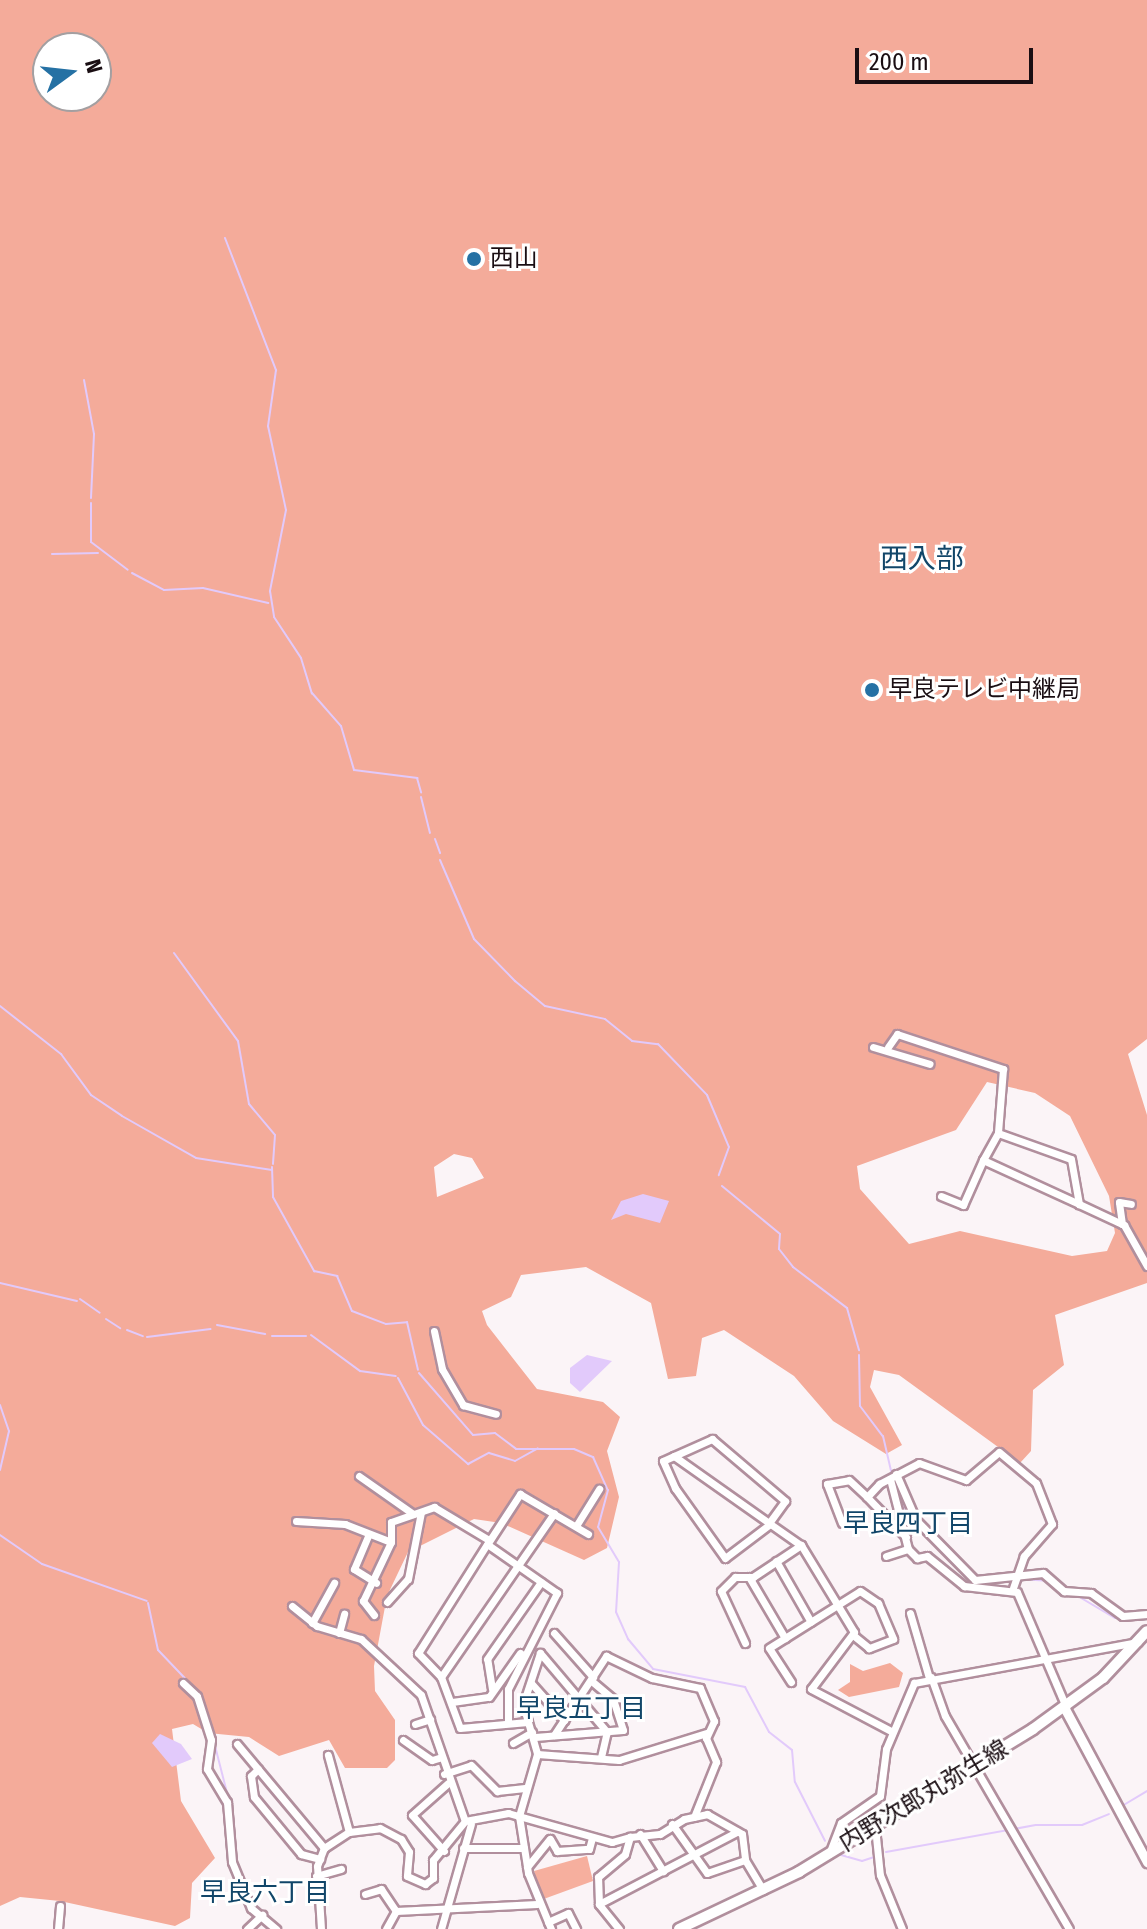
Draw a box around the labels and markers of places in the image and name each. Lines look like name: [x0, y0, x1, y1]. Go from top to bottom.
place label: 西山: [490, 245, 538, 273]
marker: 西山: [465, 250, 483, 268]
place label: 早良テレビ中継局: [888, 676, 1080, 704]
marker: 早良テレビ中継局: [863, 681, 881, 699]

